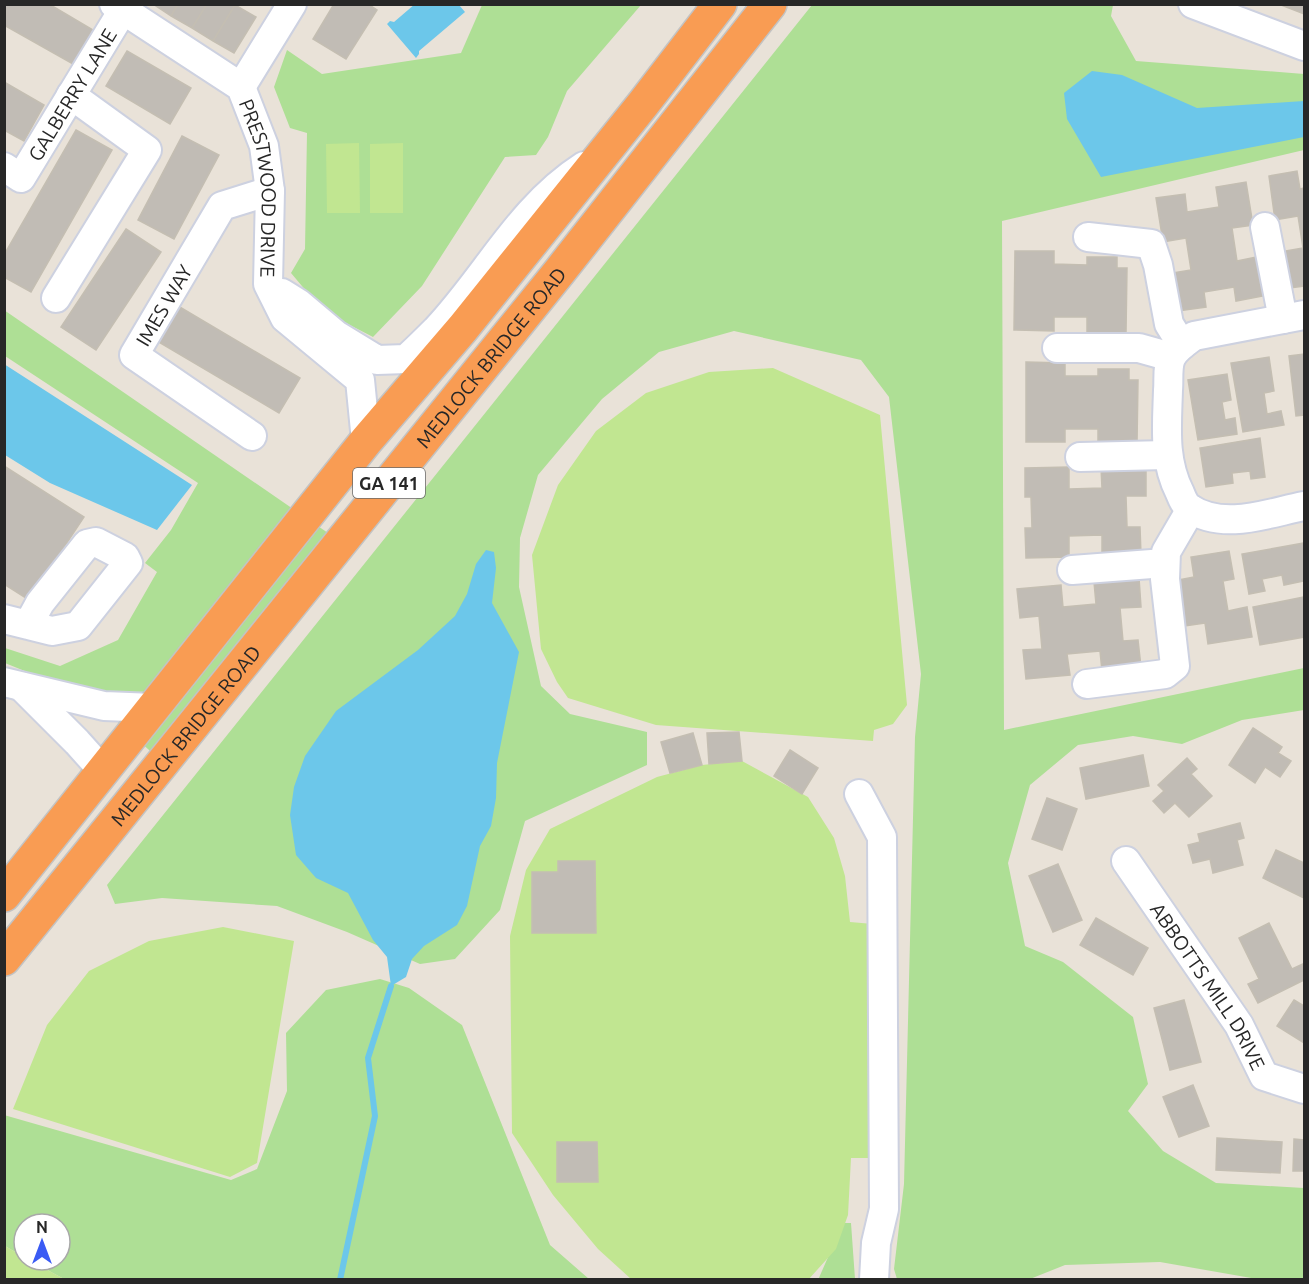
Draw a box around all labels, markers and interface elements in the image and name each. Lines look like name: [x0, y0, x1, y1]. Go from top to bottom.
street label: GALBERRY LANE: [23, 24, 121, 165]
street label: PRESTWOOD DRIVE: [235, 95, 282, 278]
street label: IMES WAY: [131, 260, 196, 350]
street label: MEDLOCK BRIDGE ROAD: [411, 262, 570, 452]
road number: GA 141: [353, 468, 425, 498]
street label: MEDLOCK BRIDGE ROAD: [105, 640, 265, 830]
street label: ABBOTTS MILL DRIVE: [1146, 898, 1271, 1073]
north arrow: [12, 1212, 72, 1272]
text: N: [36, 1218, 48, 1236]

